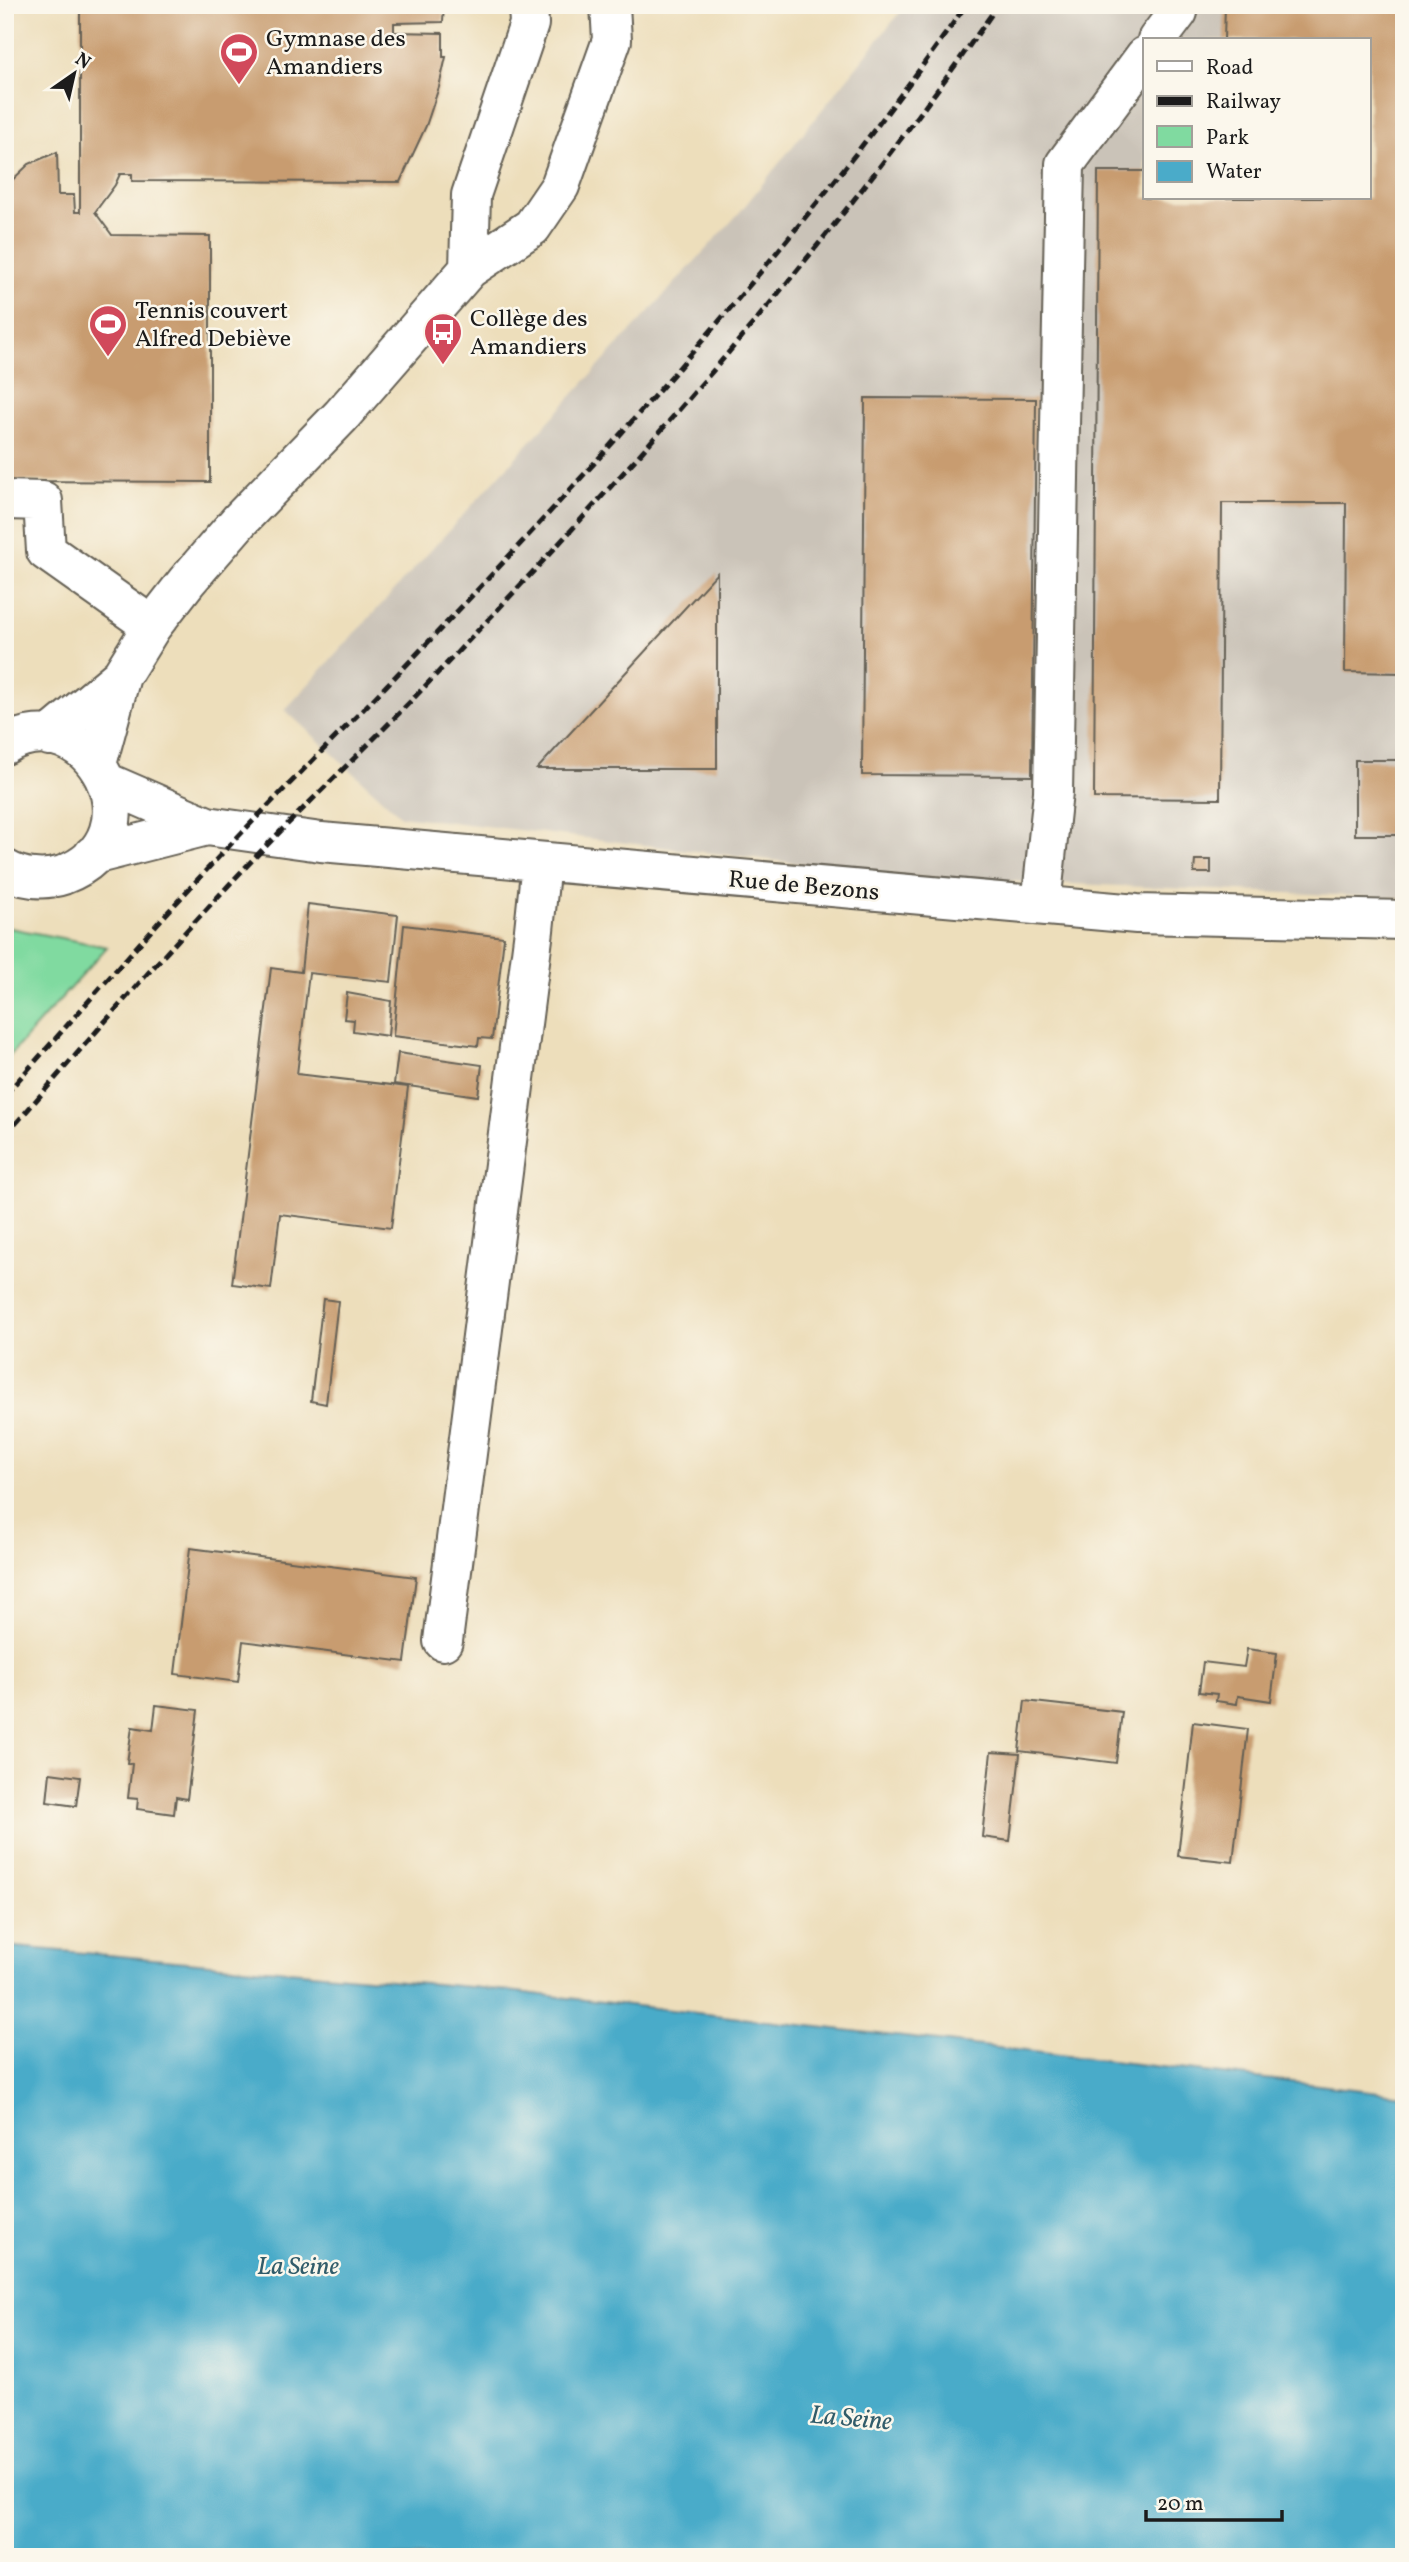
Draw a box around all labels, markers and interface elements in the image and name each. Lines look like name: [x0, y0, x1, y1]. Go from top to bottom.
place label: Gymnase des Amandiers: [266, 23, 406, 85]
sports icon: Gymnase des Amandiers: [218, 31, 260, 86]
north arrow: [38, 38, 108, 108]
legend: [1143, 38, 1370, 200]
text: N: [69, 47, 96, 76]
text: Road: [1206, 54, 1253, 83]
text: Railway: [1206, 88, 1282, 117]
text: Park: [1206, 124, 1249, 153]
text: Water: [1206, 158, 1262, 187]
place label: Tennis couvert Alfred Debiève: [135, 295, 291, 357]
sports icon: Tennis couvert Alfred Debiève: [87, 303, 129, 358]
place label: Collège des Amandiers: [470, 303, 588, 365]
bus stop icon: Collège des Amandiers: [422, 311, 464, 366]
street label: Rue de Bezons: [727, 863, 881, 911]
water label: La Seine: [257, 2249, 339, 2285]
water label: La Seine: [808, 2397, 894, 2441]
scale bar: [1146, 2478, 1283, 2522]
text: 20 m: [1157, 2490, 1203, 2519]

